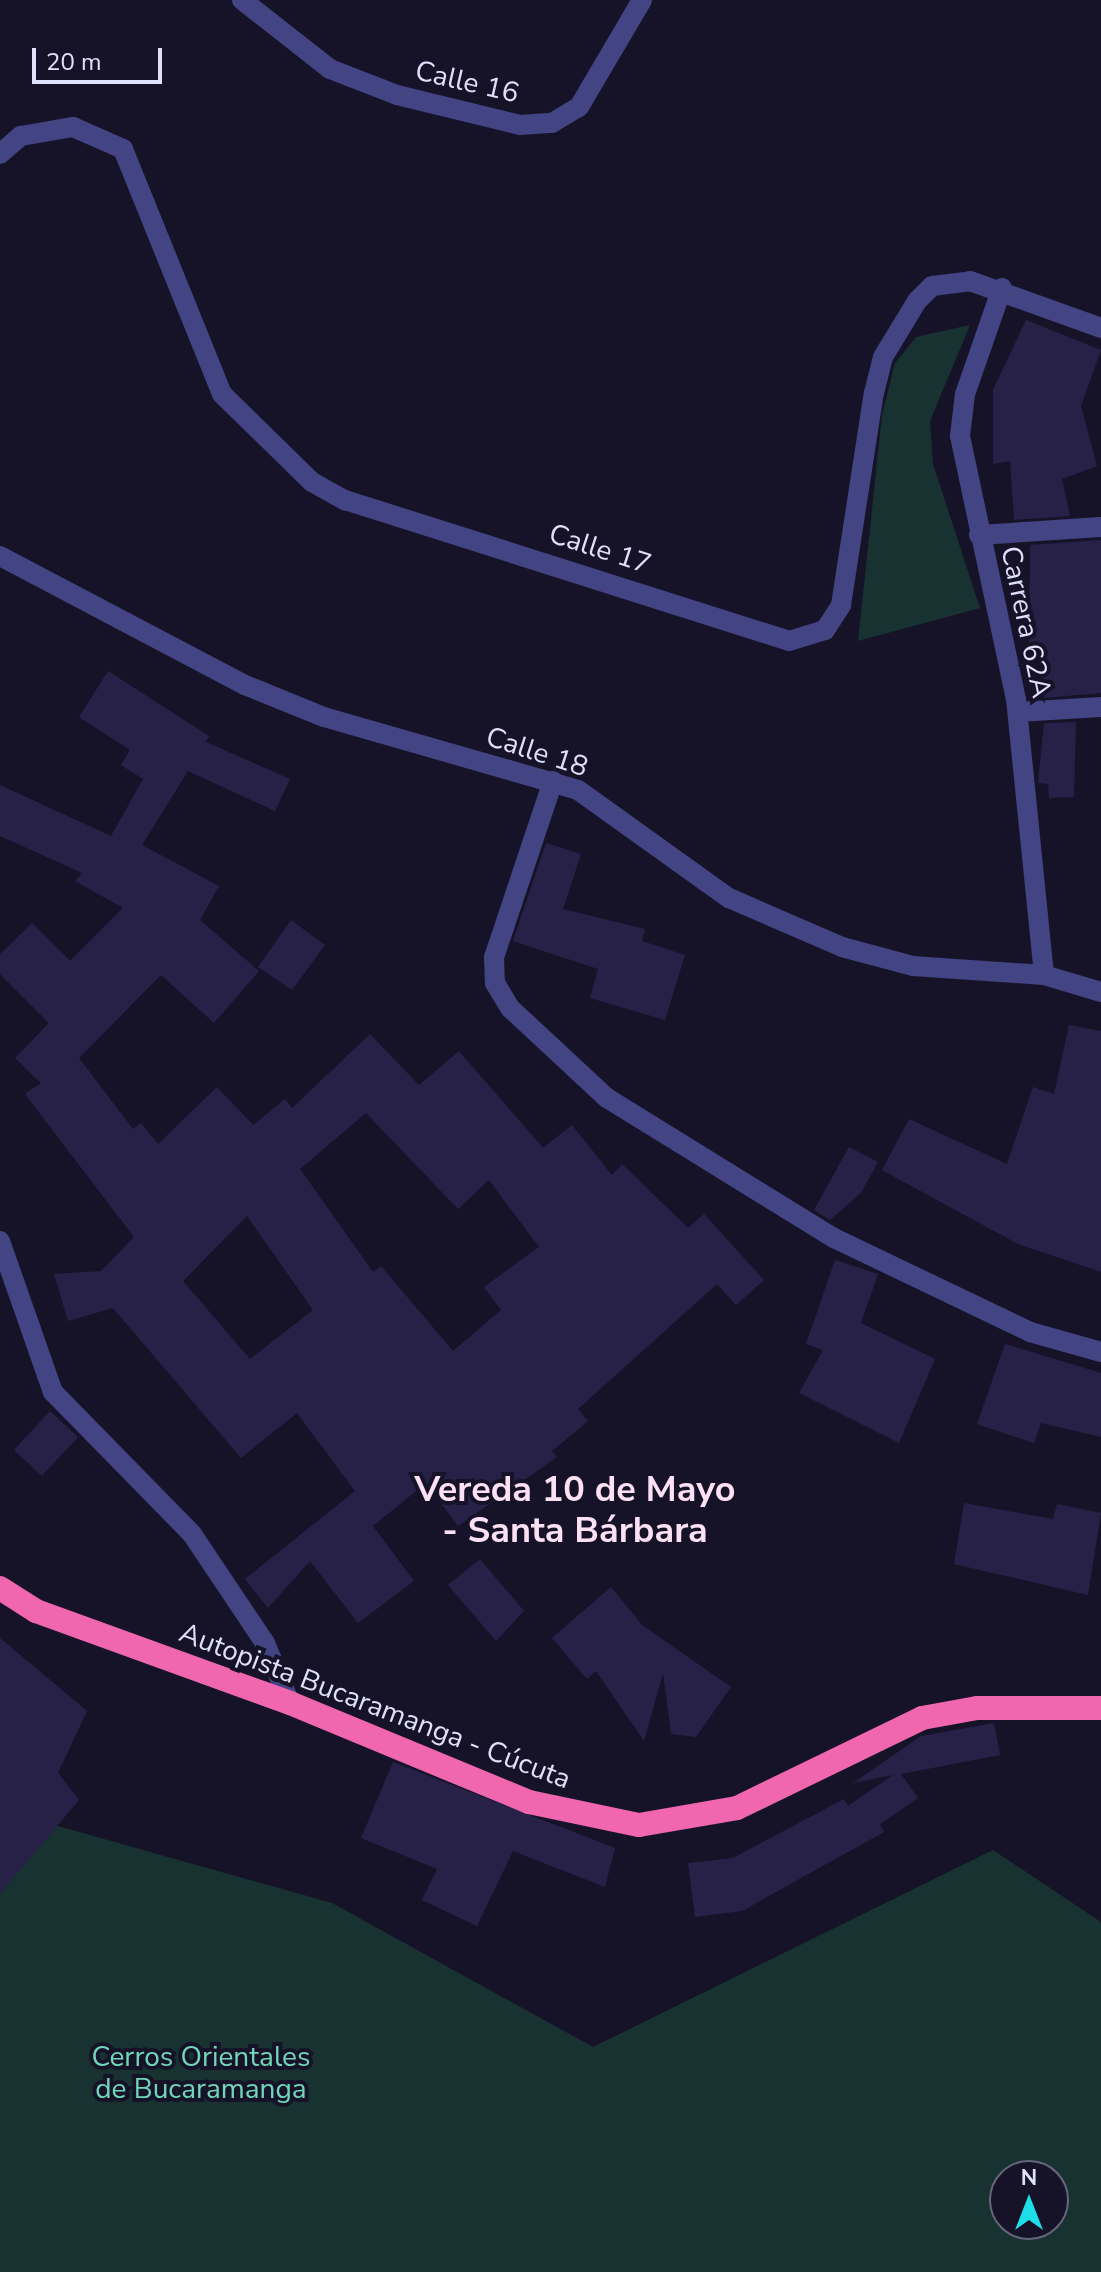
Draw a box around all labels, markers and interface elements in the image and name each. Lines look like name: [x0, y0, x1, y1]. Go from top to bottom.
scale bar: [36, 32, 166, 82]
text: 20 m: [46, 46, 102, 78]
street label: Calle 16: [412, 54, 522, 110]
street label: Calle 17: [545, 517, 655, 581]
street label: Carrera 62A: [994, 543, 1058, 701]
street label: Calle 18: [482, 720, 592, 784]
district label: Vereda 10 de Mayo - Santa Bárbara: [414, 1467, 736, 1552]
street label: Autopista Bucaramanga - Cúcuta: [175, 1616, 575, 1796]
park label: Cerros Orientales de Bucaramanga: [92, 2040, 310, 2106]
north arrow: [989, 2160, 1069, 2240]
text: N: [1021, 2163, 1037, 2193]

